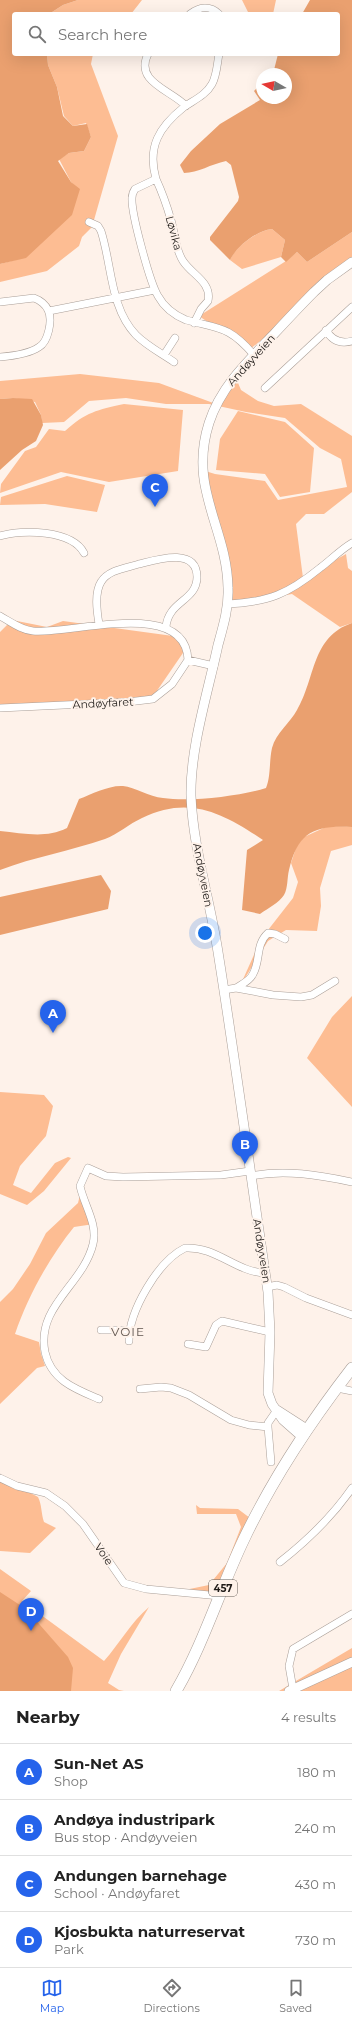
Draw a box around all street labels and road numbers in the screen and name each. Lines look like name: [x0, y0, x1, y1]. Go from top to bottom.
street label: Løvika: [163, 214, 185, 252]
street label: Andøyveien: [224, 331, 278, 389]
street label: Andøyfaret: [72, 694, 134, 712]
street label: Andøyveien: [190, 842, 216, 908]
street label: Andøyveien: [250, 1218, 274, 1284]
street label: Voie: [92, 1540, 117, 1568]
road number: 457: [209, 1580, 237, 1596]

